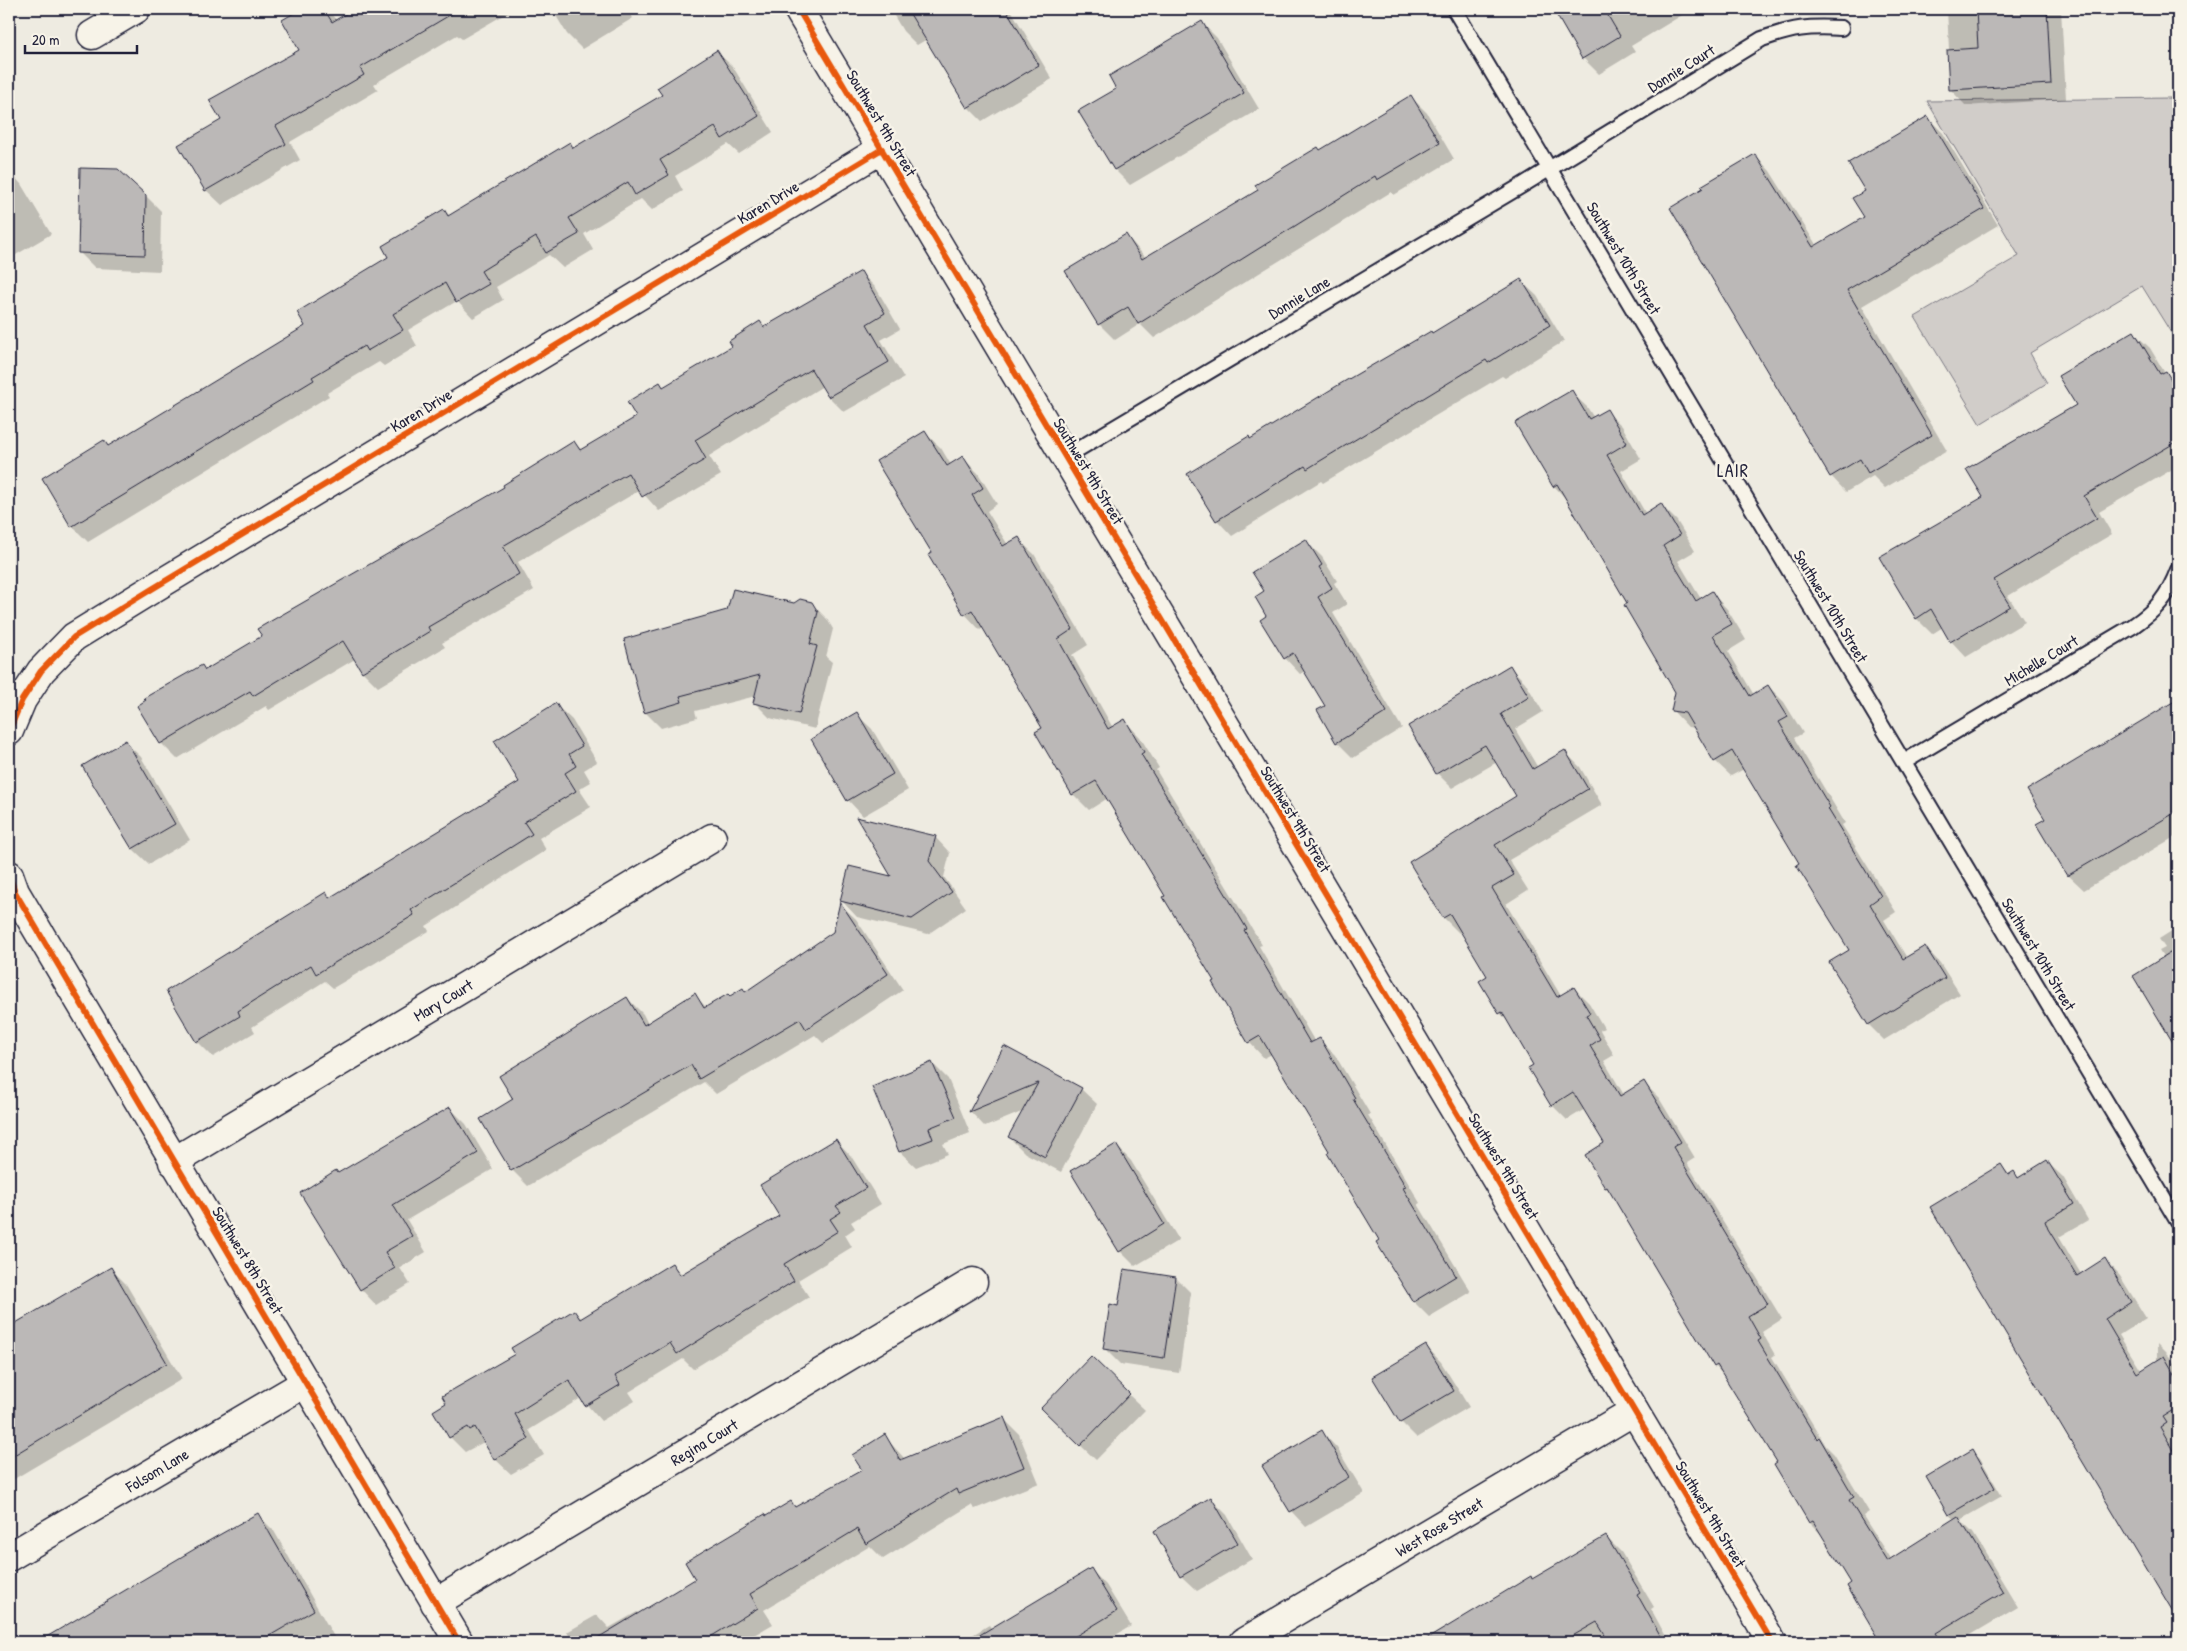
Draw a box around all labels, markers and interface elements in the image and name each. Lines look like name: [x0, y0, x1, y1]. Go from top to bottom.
scale bar: [25, 22, 138, 54]
text: 20 m: [32, 29, 59, 50]
street label: Donnie Court: [1643, 38, 1719, 97]
street label: Southwest 9th Street: [842, 66, 923, 181]
street label: Karen Drive: [733, 175, 803, 229]
street label: Southwest 10th Street: [1582, 198, 1667, 319]
street label: Donnie Lane: [1264, 270, 1334, 324]
street label: Karen Drive: [386, 383, 456, 437]
street label: Southwest 9th Street: [1049, 414, 1130, 529]
district label: LAIR: [1717, 458, 1749, 483]
street label: Southwest 10th Street: [1789, 546, 1874, 667]
street label: Michelle Court: [2000, 629, 2083, 691]
street label: Southwest 9th Street: [1256, 762, 1337, 877]
street label: Southwest 10th Street: [1997, 894, 2082, 1015]
street label: Mary Court: [409, 973, 477, 1026]
street label: Southwest 9th Street: [1464, 1109, 1545, 1224]
street label: Southwest 8th Street: [207, 1202, 289, 1318]
street label: Regina Court: [666, 1413, 742, 1471]
street label: Folsom Lane: [121, 1442, 193, 1498]
street label: Southwest 9th Street: [1671, 1457, 1752, 1572]
street label: West Rose Street: [1391, 1492, 1487, 1562]

